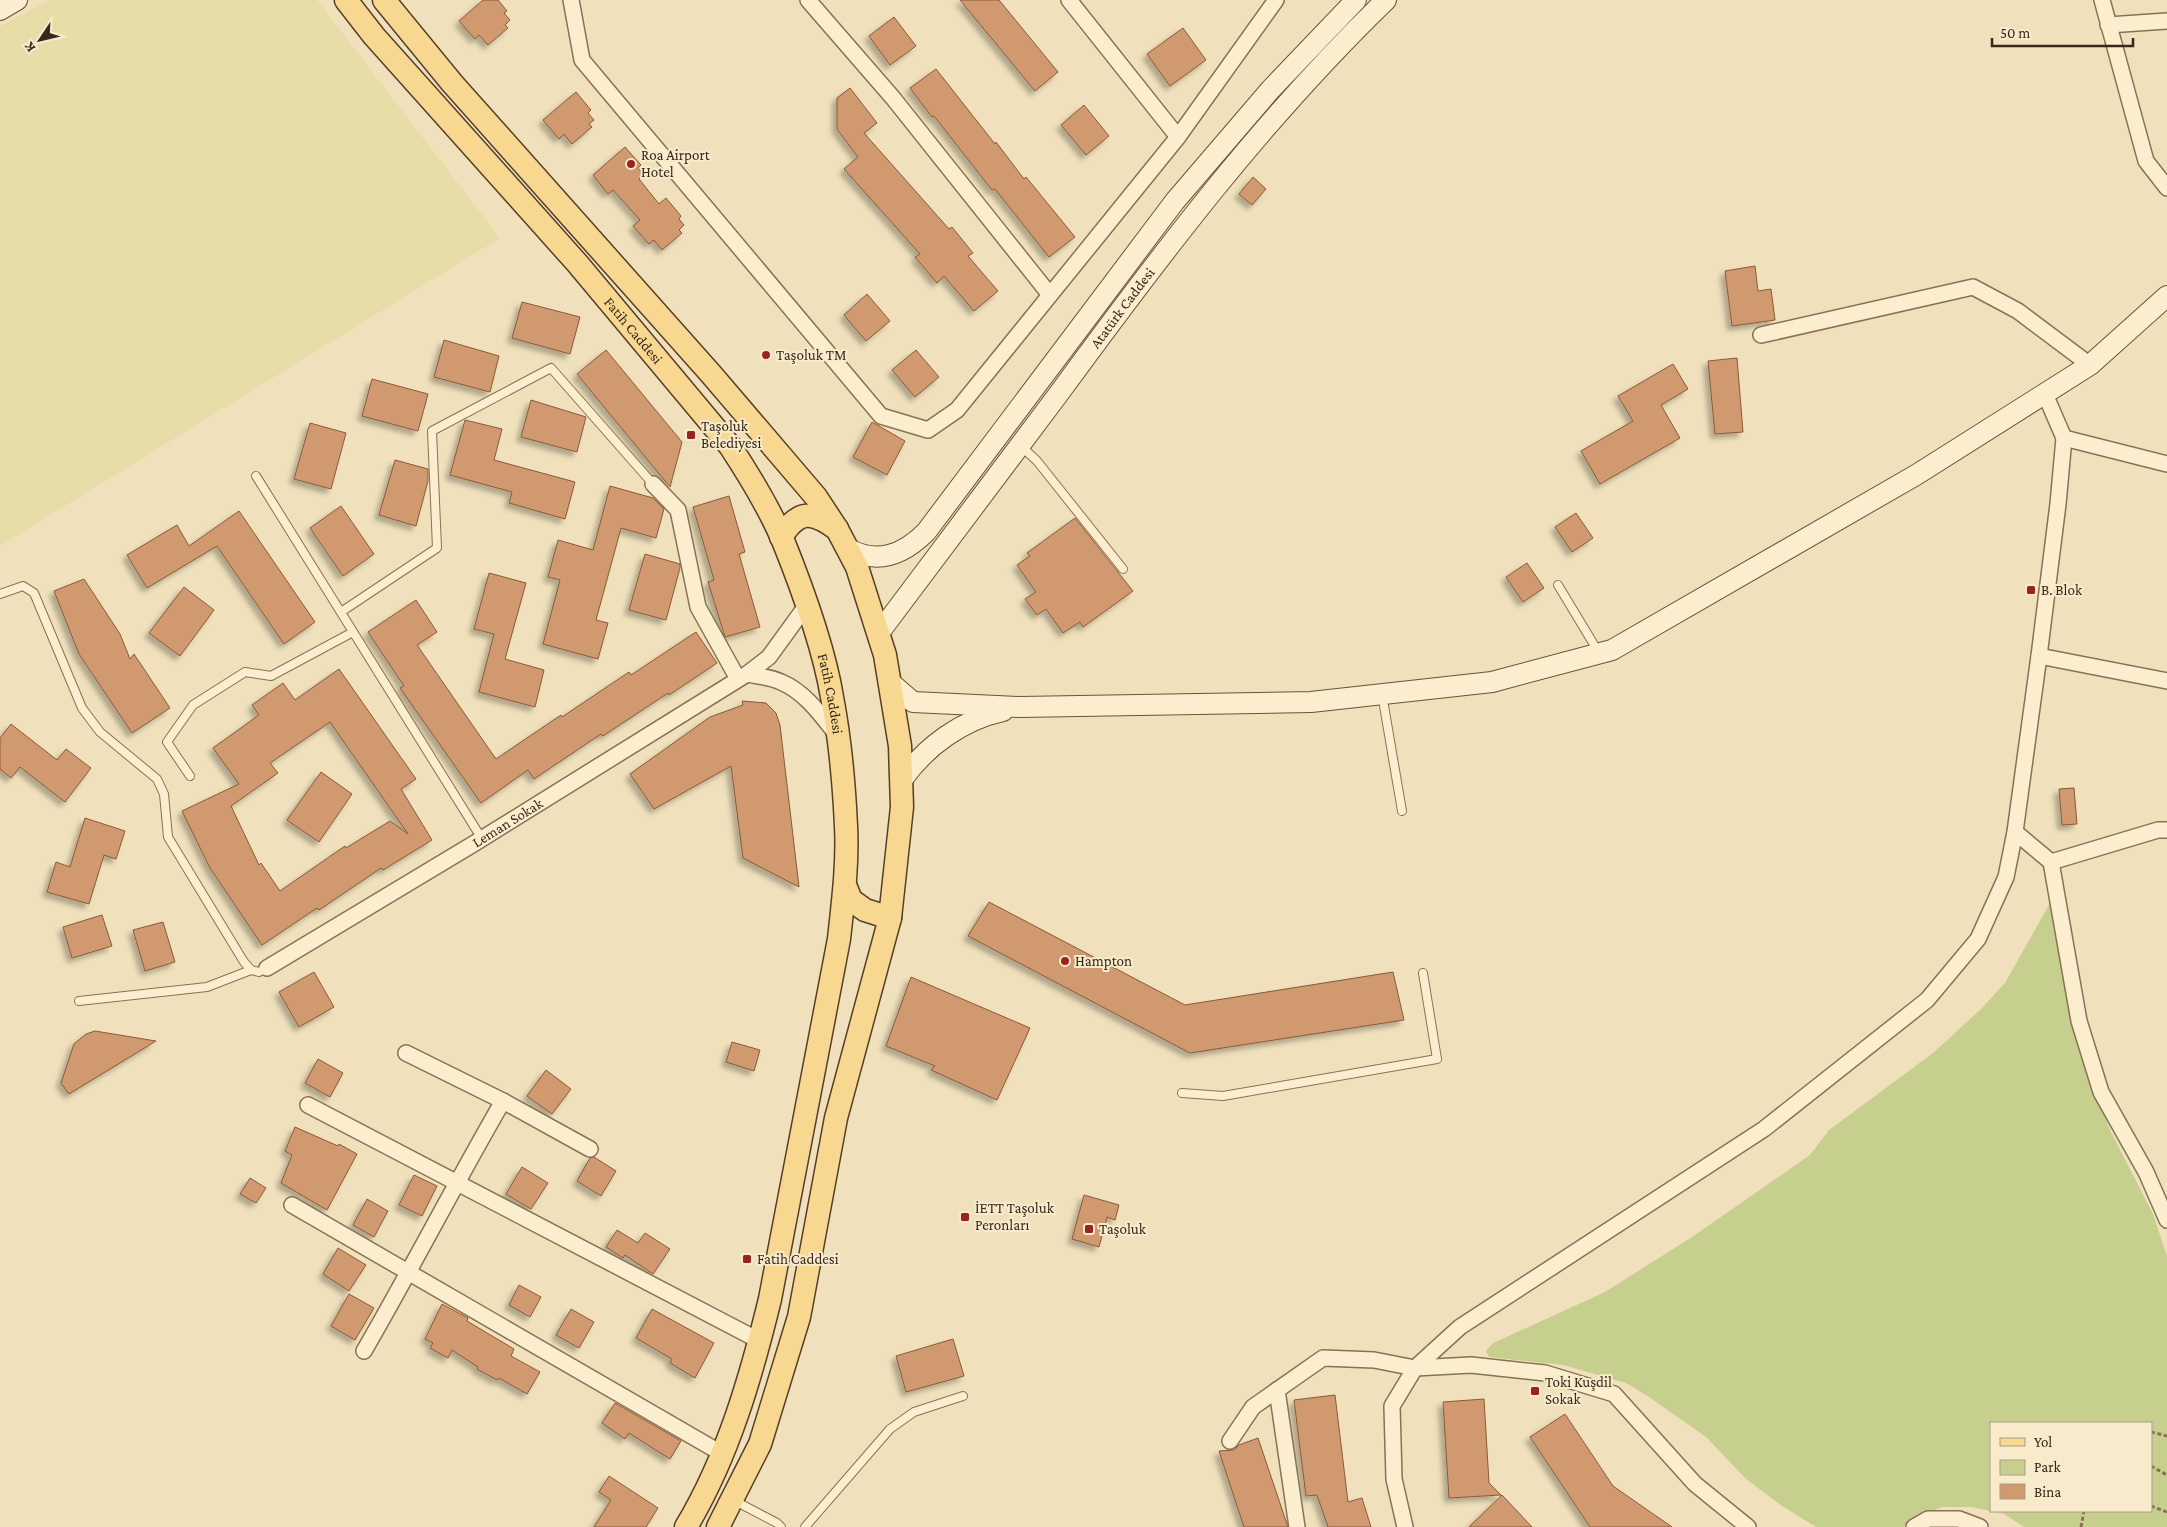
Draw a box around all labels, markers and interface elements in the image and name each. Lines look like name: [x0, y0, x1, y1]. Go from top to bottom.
north arrow: [15, 15, 65, 65]
scale bar: [1992, 15, 2133, 47]
text: 50 m: [2000, 25, 2030, 41]
text: K: [20, 38, 38, 56]
place label: Roa Airport Hotel: [641, 147, 711, 180]
marker: Roa Airport Hotel: [625, 158, 637, 170]
street label: Atatürk Caddesi: [1087, 265, 1158, 351]
street label: Fatih Caddesi: [601, 294, 666, 367]
place label: Taşoluk TM: [776, 347, 846, 364]
marker: Taşoluk TM: [760, 349, 772, 361]
place label: Taşoluk Belediyesi: [701, 418, 761, 452]
marker: Taşoluk Belediyesi: [685, 429, 697, 441]
place label: B. Blok: [2041, 582, 2083, 598]
marker: B. Blok: [2025, 584, 2037, 596]
street label: Fatih Caddesi: [815, 652, 846, 735]
street label: Leman Sokak: [469, 795, 546, 851]
place label: Hampton: [1075, 953, 1132, 970]
marker: Hampton: [1059, 955, 1071, 967]
place label: İETT Taşoluk Peronları: [975, 1200, 1055, 1233]
marker: İETT Taşoluk Peronları: [959, 1211, 971, 1223]
place label: Taşoluk: [1099, 1221, 1147, 1238]
marker: Taşoluk: [1083, 1223, 1095, 1235]
place label: Fatih Caddesi: [757, 1251, 839, 1267]
marker: Fatih Caddesi: [741, 1253, 753, 1265]
place label: Toki Kuşdil Sokak: [1545, 1374, 1612, 1407]
marker: Toki Kuşdil Sokak: [1529, 1385, 1541, 1397]
legend: [1990, 1422, 2152, 1512]
text: Yol: [2034, 1434, 2052, 1450]
text: Park: [2034, 1459, 2061, 1475]
text: Bina: [2034, 1484, 2061, 1500]

